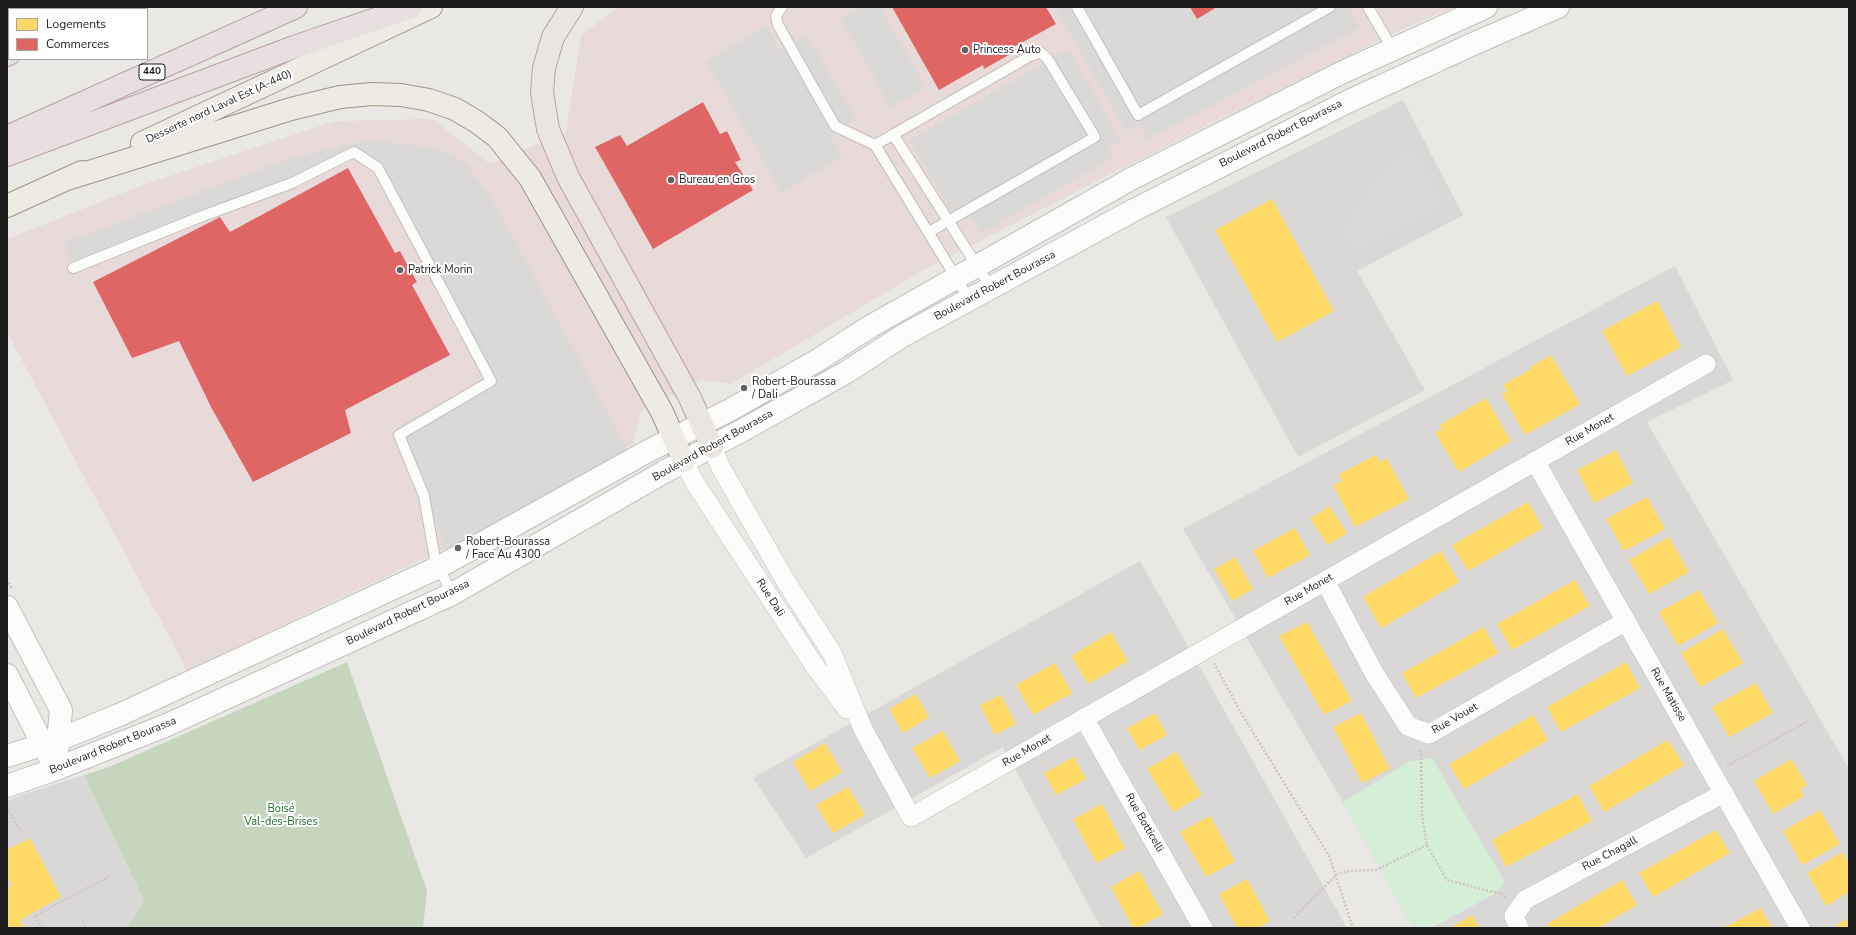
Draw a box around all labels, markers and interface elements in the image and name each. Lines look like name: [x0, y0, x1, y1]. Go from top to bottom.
legend: [8, 8, 148, 60]
text: Logements: [46, 16, 106, 32]
text: Commerces: [46, 36, 109, 52]
place label: Princess Auto: [973, 43, 1041, 57]
marker: Princess Auto: [960, 45, 970, 55]
road number: 440: [139, 64, 165, 80]
street label: Desserte nord Laval Est (A-440): [144, 67, 294, 147]
street label: Boulevard Robert Bourassa: [1218, 97, 1344, 171]
place label: Bureau en Gros: [679, 173, 755, 187]
marker: Bureau en Gros: [666, 175, 676, 185]
street label: Boulevard Robert Bourassa: [932, 248, 1058, 324]
place label: Patrick Morin: [408, 263, 473, 277]
marker: Patrick Morin: [395, 265, 405, 275]
place label: Robert-Bourassa / Dali: [752, 375, 836, 401]
marker: Robert-Bourassa / Dali: [739, 383, 749, 393]
street label: Boulevard Robert Bourassa: [651, 407, 775, 485]
street label: Rue Monet: [1563, 411, 1617, 449]
place label: Robert-Bourassa / Face Au 4300: [466, 535, 550, 561]
marker: Robert-Bourassa / Face Au 4300: [453, 543, 463, 553]
street label: Rue Monet: [1282, 571, 1336, 609]
street label: Boulevard Robert Bourassa: [344, 577, 472, 649]
street label: Rue Dali: [753, 577, 787, 619]
street label: Rue Matisse: [1647, 666, 1689, 724]
street label: Rue Vouet: [1430, 701, 1480, 737]
street label: Boulevard Robert Bourassa: [48, 714, 178, 778]
street label: Rue Monet: [1000, 732, 1054, 770]
street label: Rue Botticelli: [1122, 791, 1166, 855]
park label: Boisé Val-des-Brises: [244, 802, 318, 828]
street label: Rue Chagall: [1580, 834, 1640, 874]

